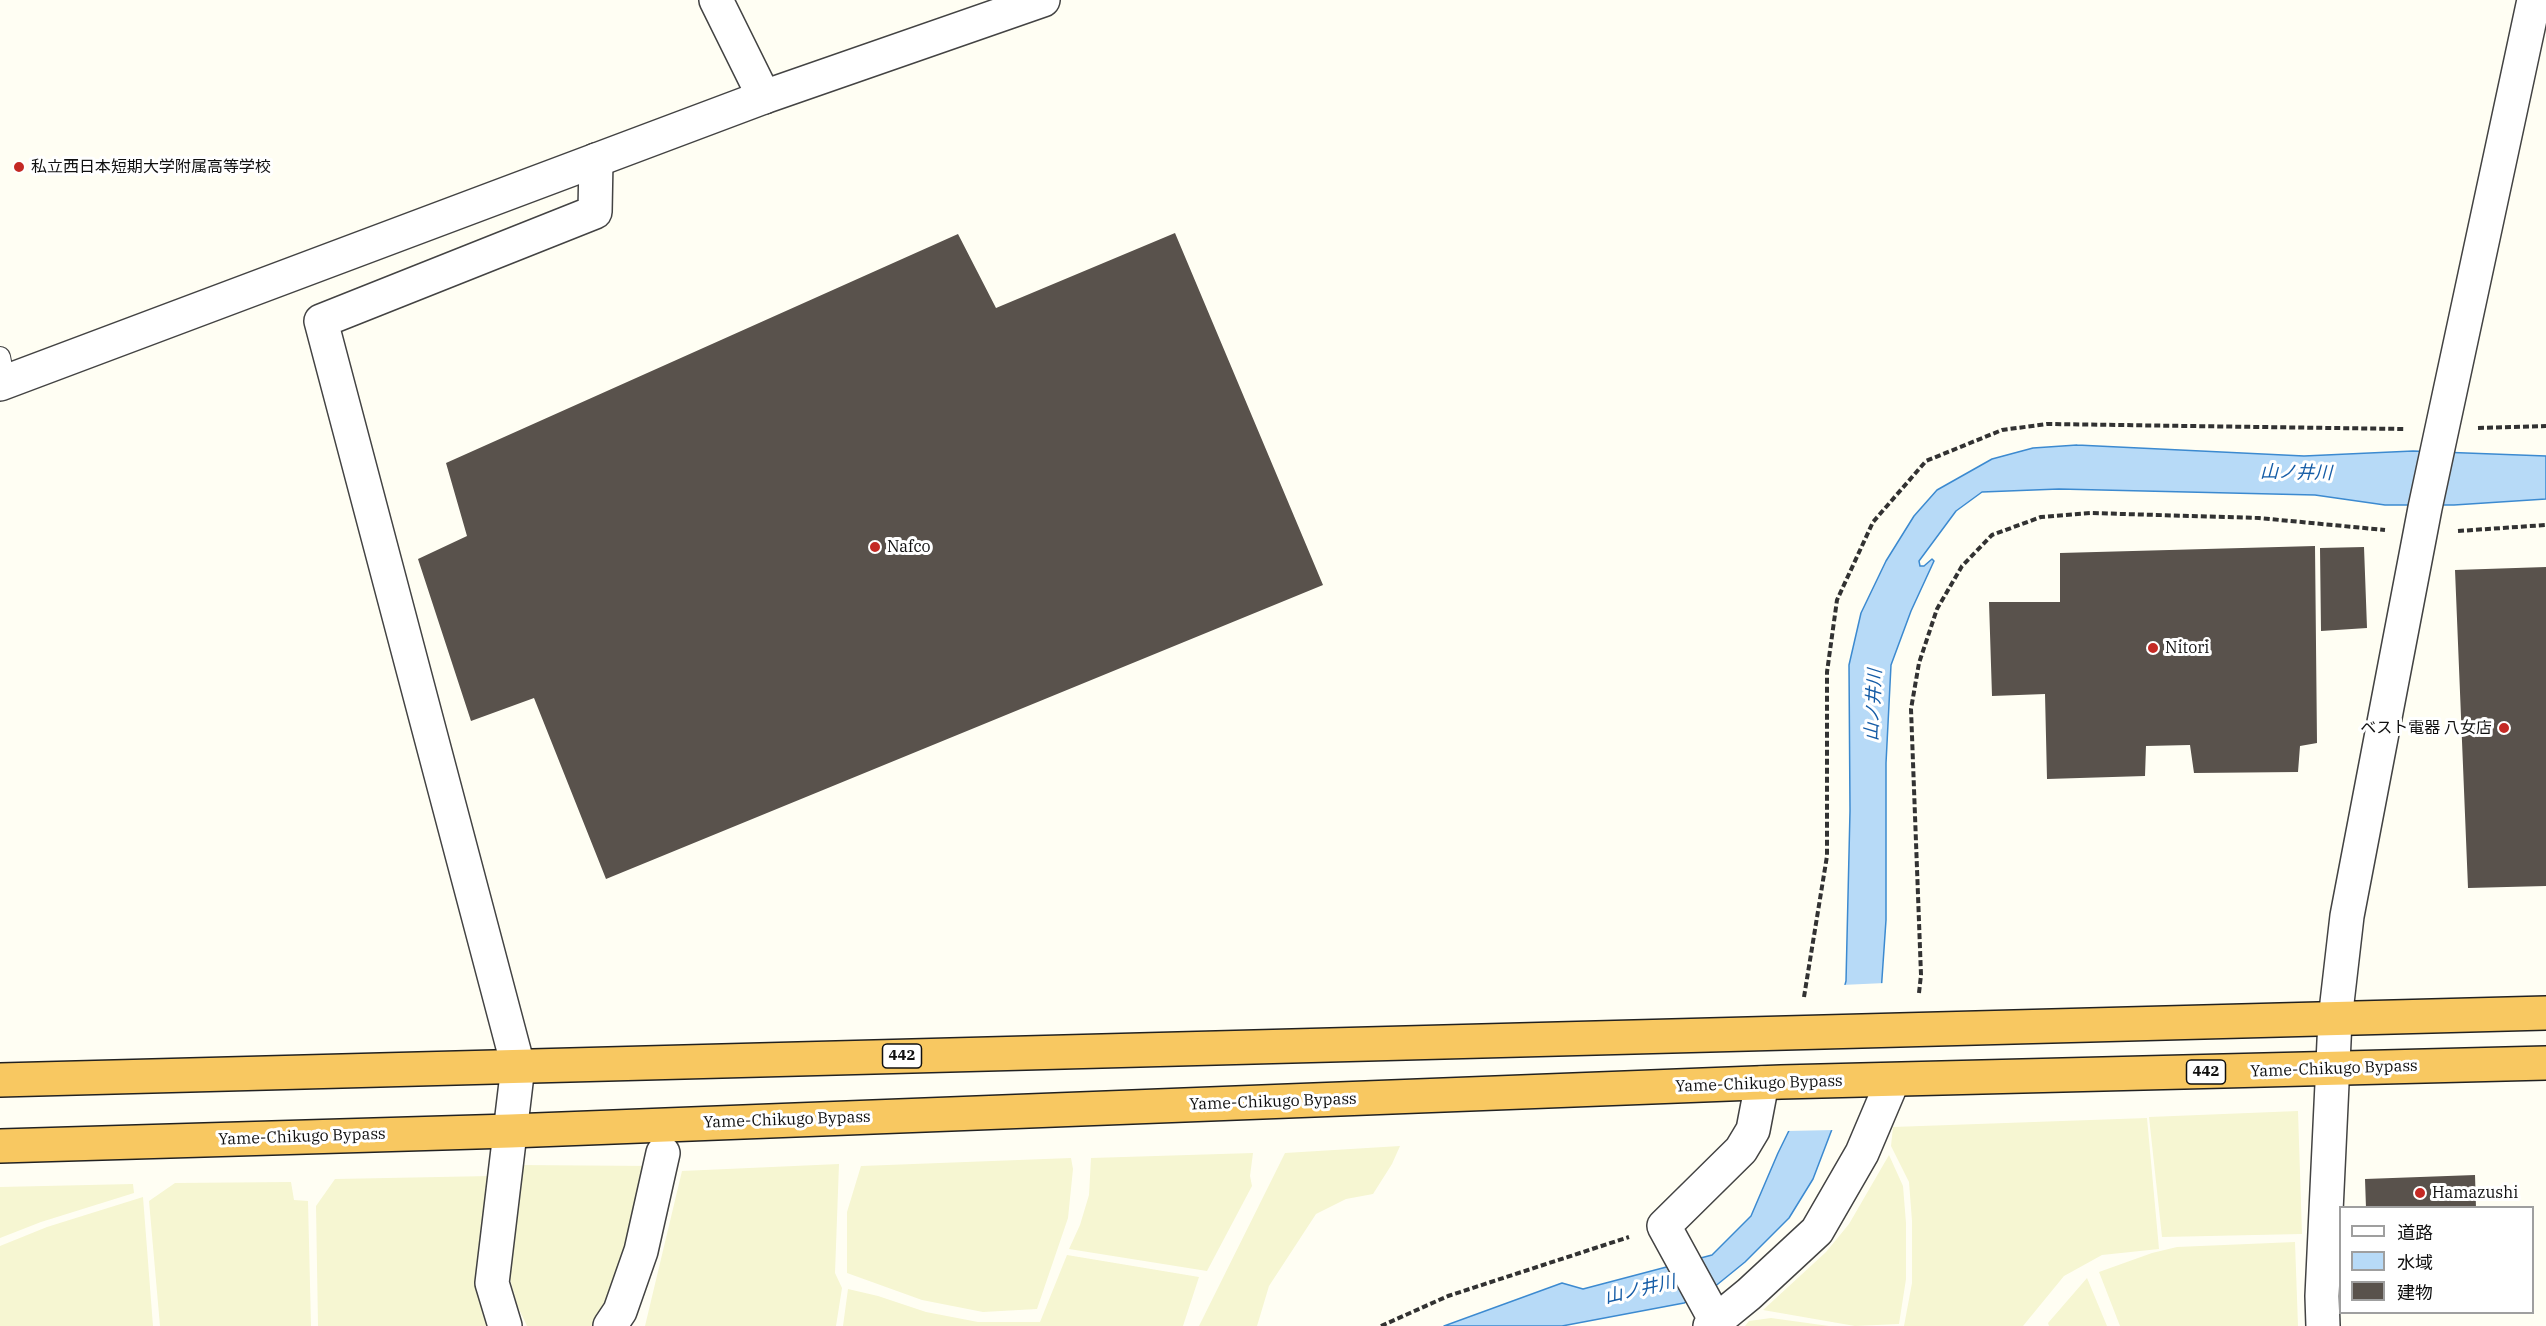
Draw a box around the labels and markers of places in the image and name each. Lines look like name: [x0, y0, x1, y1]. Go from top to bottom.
place label: 私立西日本短期大学附属高等学校: [31, 157, 271, 177]
marker: 私立西日本短期大学附属高等学校: [12, 160, 26, 174]
place label: Nafco: [887, 537, 931, 557]
marker: Nafco: [868, 540, 882, 554]
place label: Nitori: [2165, 638, 2209, 658]
marker: Nitori: [2146, 641, 2160, 655]
place label: ベスト電器 八女店: [2360, 718, 2492, 738]
marker: ベスト電器 八女店: [2497, 721, 2511, 735]
place label: Hamazushi: [2432, 1183, 2518, 1203]
marker: Hamazushi: [2413, 1186, 2427, 1200]

